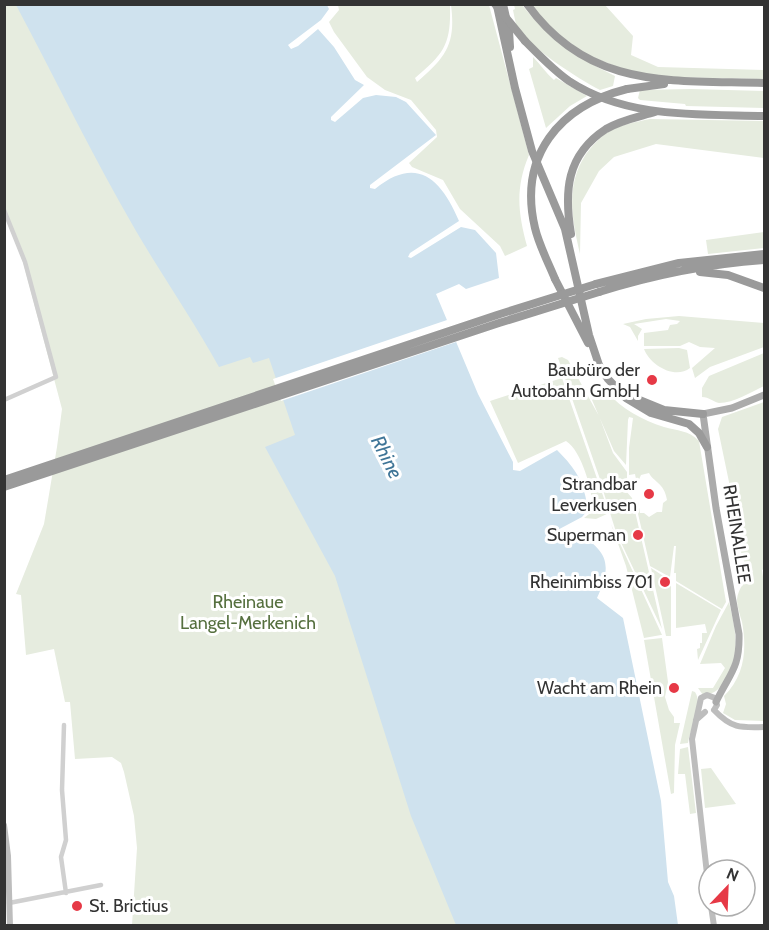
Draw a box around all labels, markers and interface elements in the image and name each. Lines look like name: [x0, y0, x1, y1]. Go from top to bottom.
place label: Baubüro der Autobahn GmbH: [511, 359, 640, 402]
marker: Baubüro der Autobahn GmbH: [645, 373, 659, 387]
water label: Rhine: [366, 431, 408, 483]
place label: Strandbar Leverkusen: [551, 473, 637, 516]
street label: RHEINALLEE: [718, 483, 756, 585]
marker: Strandbar Leverkusen: [642, 487, 656, 501]
place label: Superman: [547, 524, 626, 546]
marker: Superman: [631, 528, 645, 542]
place label: Rheinimbiss 701: [530, 571, 653, 593]
marker: Rheinimbiss 701: [658, 575, 672, 589]
park label: Rheinaue Langel-Merkenich: [180, 591, 316, 634]
place label: Wacht am Rhein: [537, 677, 662, 699]
marker: Wacht am Rhein: [667, 681, 681, 695]
north arrow: [697, 858, 757, 918]
text: N: [724, 864, 742, 886]
place label: St. Brictius: [89, 895, 168, 917]
marker: St. Brictius: [70, 899, 84, 913]

